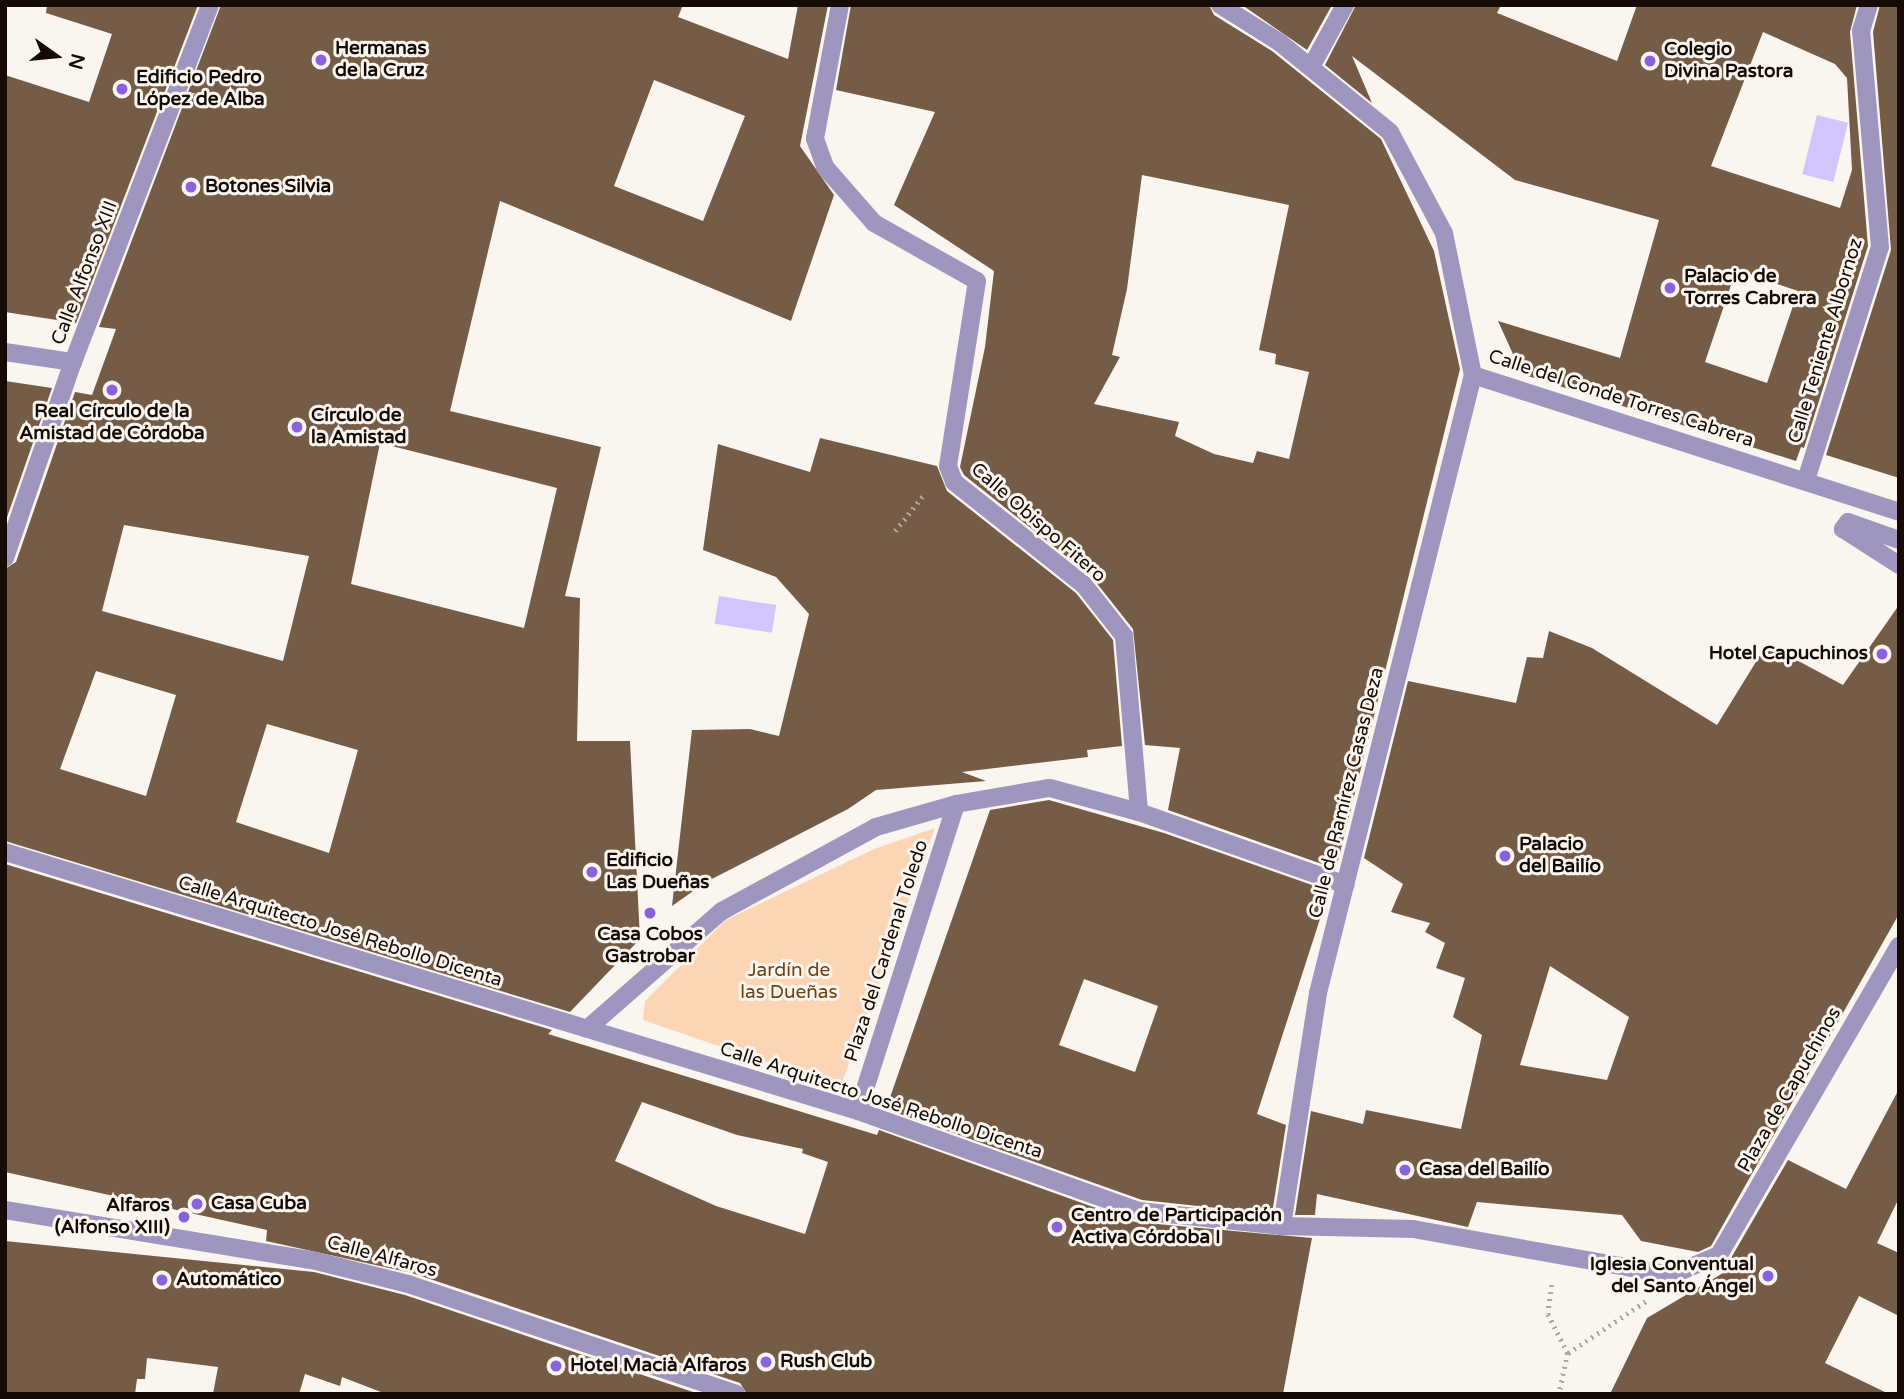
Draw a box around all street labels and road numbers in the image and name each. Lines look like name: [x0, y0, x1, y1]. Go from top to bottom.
street label: Calle Alfonso XIII: [47, 198, 123, 348]
street label: Calle Teniente Albornoz: [1784, 236, 1868, 446]
street label: Calle del Conde Torres Cabrera: [1485, 345, 1757, 453]
street label: Calle Obispo Fitero: [966, 458, 1110, 588]
street label: Calle de Ramírez Casas Deza: [1305, 665, 1389, 921]
street label: Plaza del Cardenal Toledo: [840, 837, 934, 1065]
street label: Calle Arquitecto José Rebollo Dicenta: [175, 872, 505, 992]
street label: Plaza de Capuchinos: [1733, 1003, 1847, 1177]
street label: Calle Arquitecto José Rebollo Dicenta: [717, 1038, 1045, 1164]
street label: Calle Alfaros: [324, 1231, 440, 1283]

